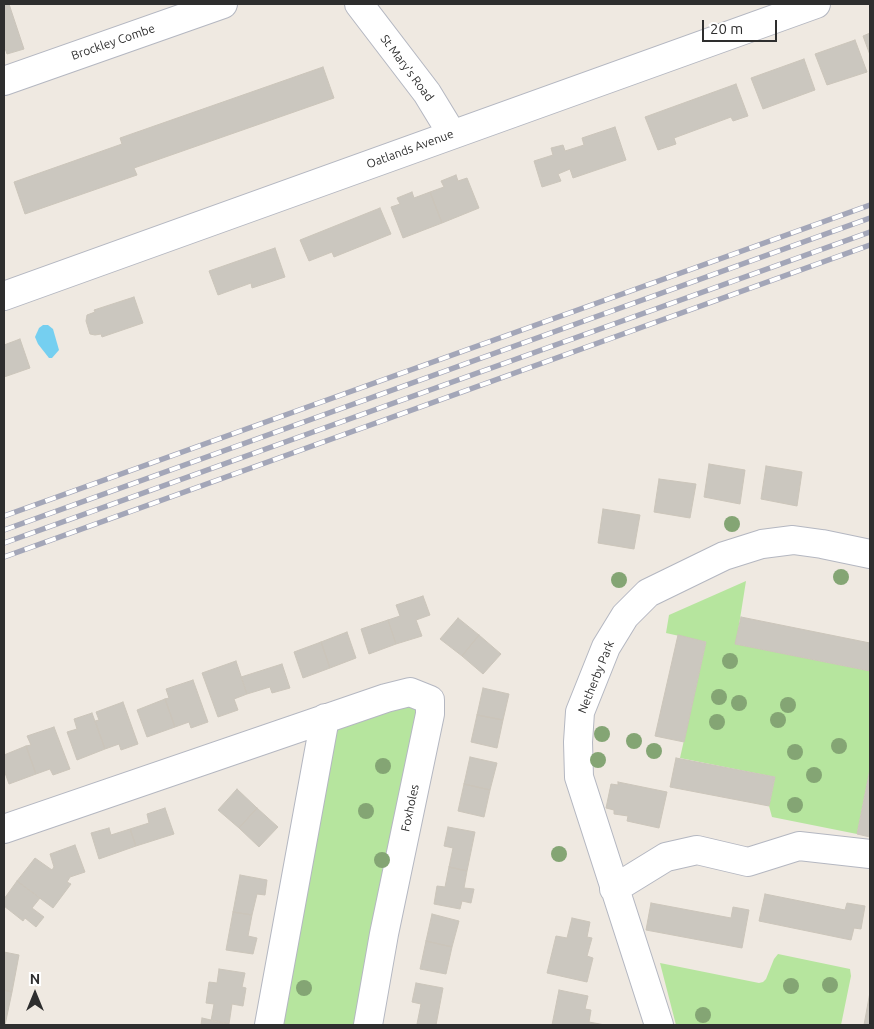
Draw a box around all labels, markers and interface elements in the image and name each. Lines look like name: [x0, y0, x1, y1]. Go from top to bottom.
scale bar: [704, 10, 779, 42]
text: 20 m: [710, 20, 743, 37]
street label: Brockley Combe: [69, 21, 157, 63]
street label: St Mary's Road: [377, 32, 437, 104]
street label: Oatlands Avenue: [364, 127, 456, 171]
street label: Netherby Park: [575, 638, 617, 716]
street label: Foxholes: [398, 783, 422, 833]
north arrow: [10, 969, 60, 1019]
text: N: [30, 971, 40, 987]

